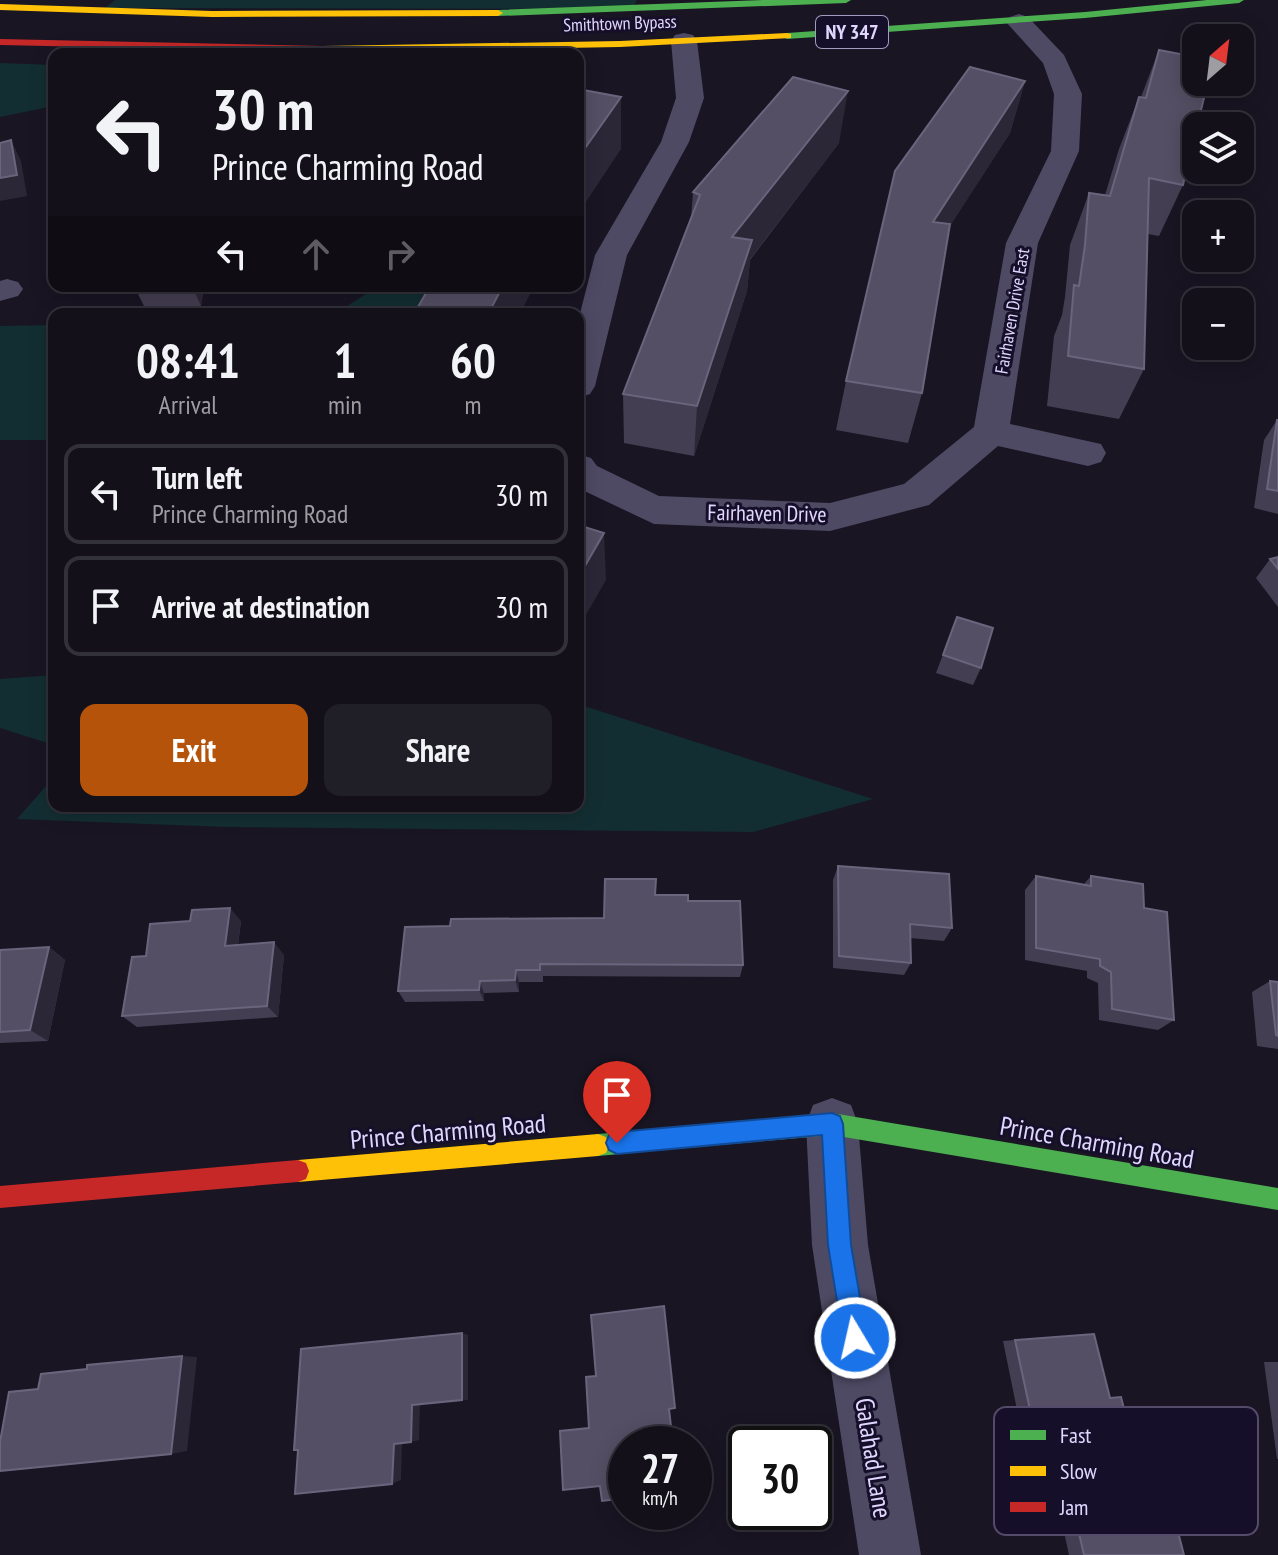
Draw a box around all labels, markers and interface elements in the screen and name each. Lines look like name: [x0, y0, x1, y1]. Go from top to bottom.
street label: Smithtown Bypass: [563, 10, 677, 36]
road number: NY 347: [816, 16, 888, 48]
north arrow: [1182, 24, 1254, 96]
map controls: [1182, 24, 1254, 360]
text: 30 m: [212, 73, 314, 145]
icon: left: [80, 80, 184, 184]
button: layers: [1182, 112, 1254, 184]
text: Prince Charming Road: [212, 143, 484, 190]
button: +: [1182, 200, 1254, 272]
icon: left: [210, 232, 254, 276]
icon: ahead: [294, 232, 338, 276]
icon: right: [378, 232, 422, 276]
street label: Fairhaven Drive East: [990, 246, 1034, 376]
button: −: [1182, 288, 1254, 360]
text: 08:41: [136, 329, 240, 391]
text: 1: [333, 329, 356, 391]
text: 60: [450, 329, 496, 391]
text: Arrival: [159, 388, 217, 421]
text: min: [328, 388, 362, 421]
text: m: [464, 388, 481, 421]
text: Turn left: [152, 458, 242, 497]
icon: left: [84, 472, 128, 516]
text: 30 m: [495, 475, 548, 514]
text: Prince Charming Road: [152, 497, 348, 530]
street label: Fairhaven Drive: [707, 498, 827, 528]
icon: arrive: [84, 584, 128, 628]
text: Arrive at destination: [152, 587, 370, 626]
text: 30 m: [495, 587, 548, 626]
button: Exit: [80, 704, 308, 796]
button: Share: [324, 704, 552, 796]
pin: [583, 1061, 651, 1143]
icon: arrive: [595, 1073, 639, 1117]
street label: Prince Charming Road: [349, 1106, 547, 1156]
street label: Prince Charming Road: [998, 1109, 1196, 1175]
position arrow: [813, 1296, 897, 1380]
street label: Galahad Lane: [848, 1396, 900, 1520]
legend: [994, 1407, 1258, 1535]
text: Fast: [1060, 1421, 1091, 1449]
speed limit sign: 30: [728, 1426, 832, 1530]
text: 27: [641, 1442, 679, 1494]
text: Slow: [1060, 1457, 1097, 1485]
text: km/h: [642, 1485, 678, 1511]
text: Jam: [1059, 1493, 1088, 1521]

